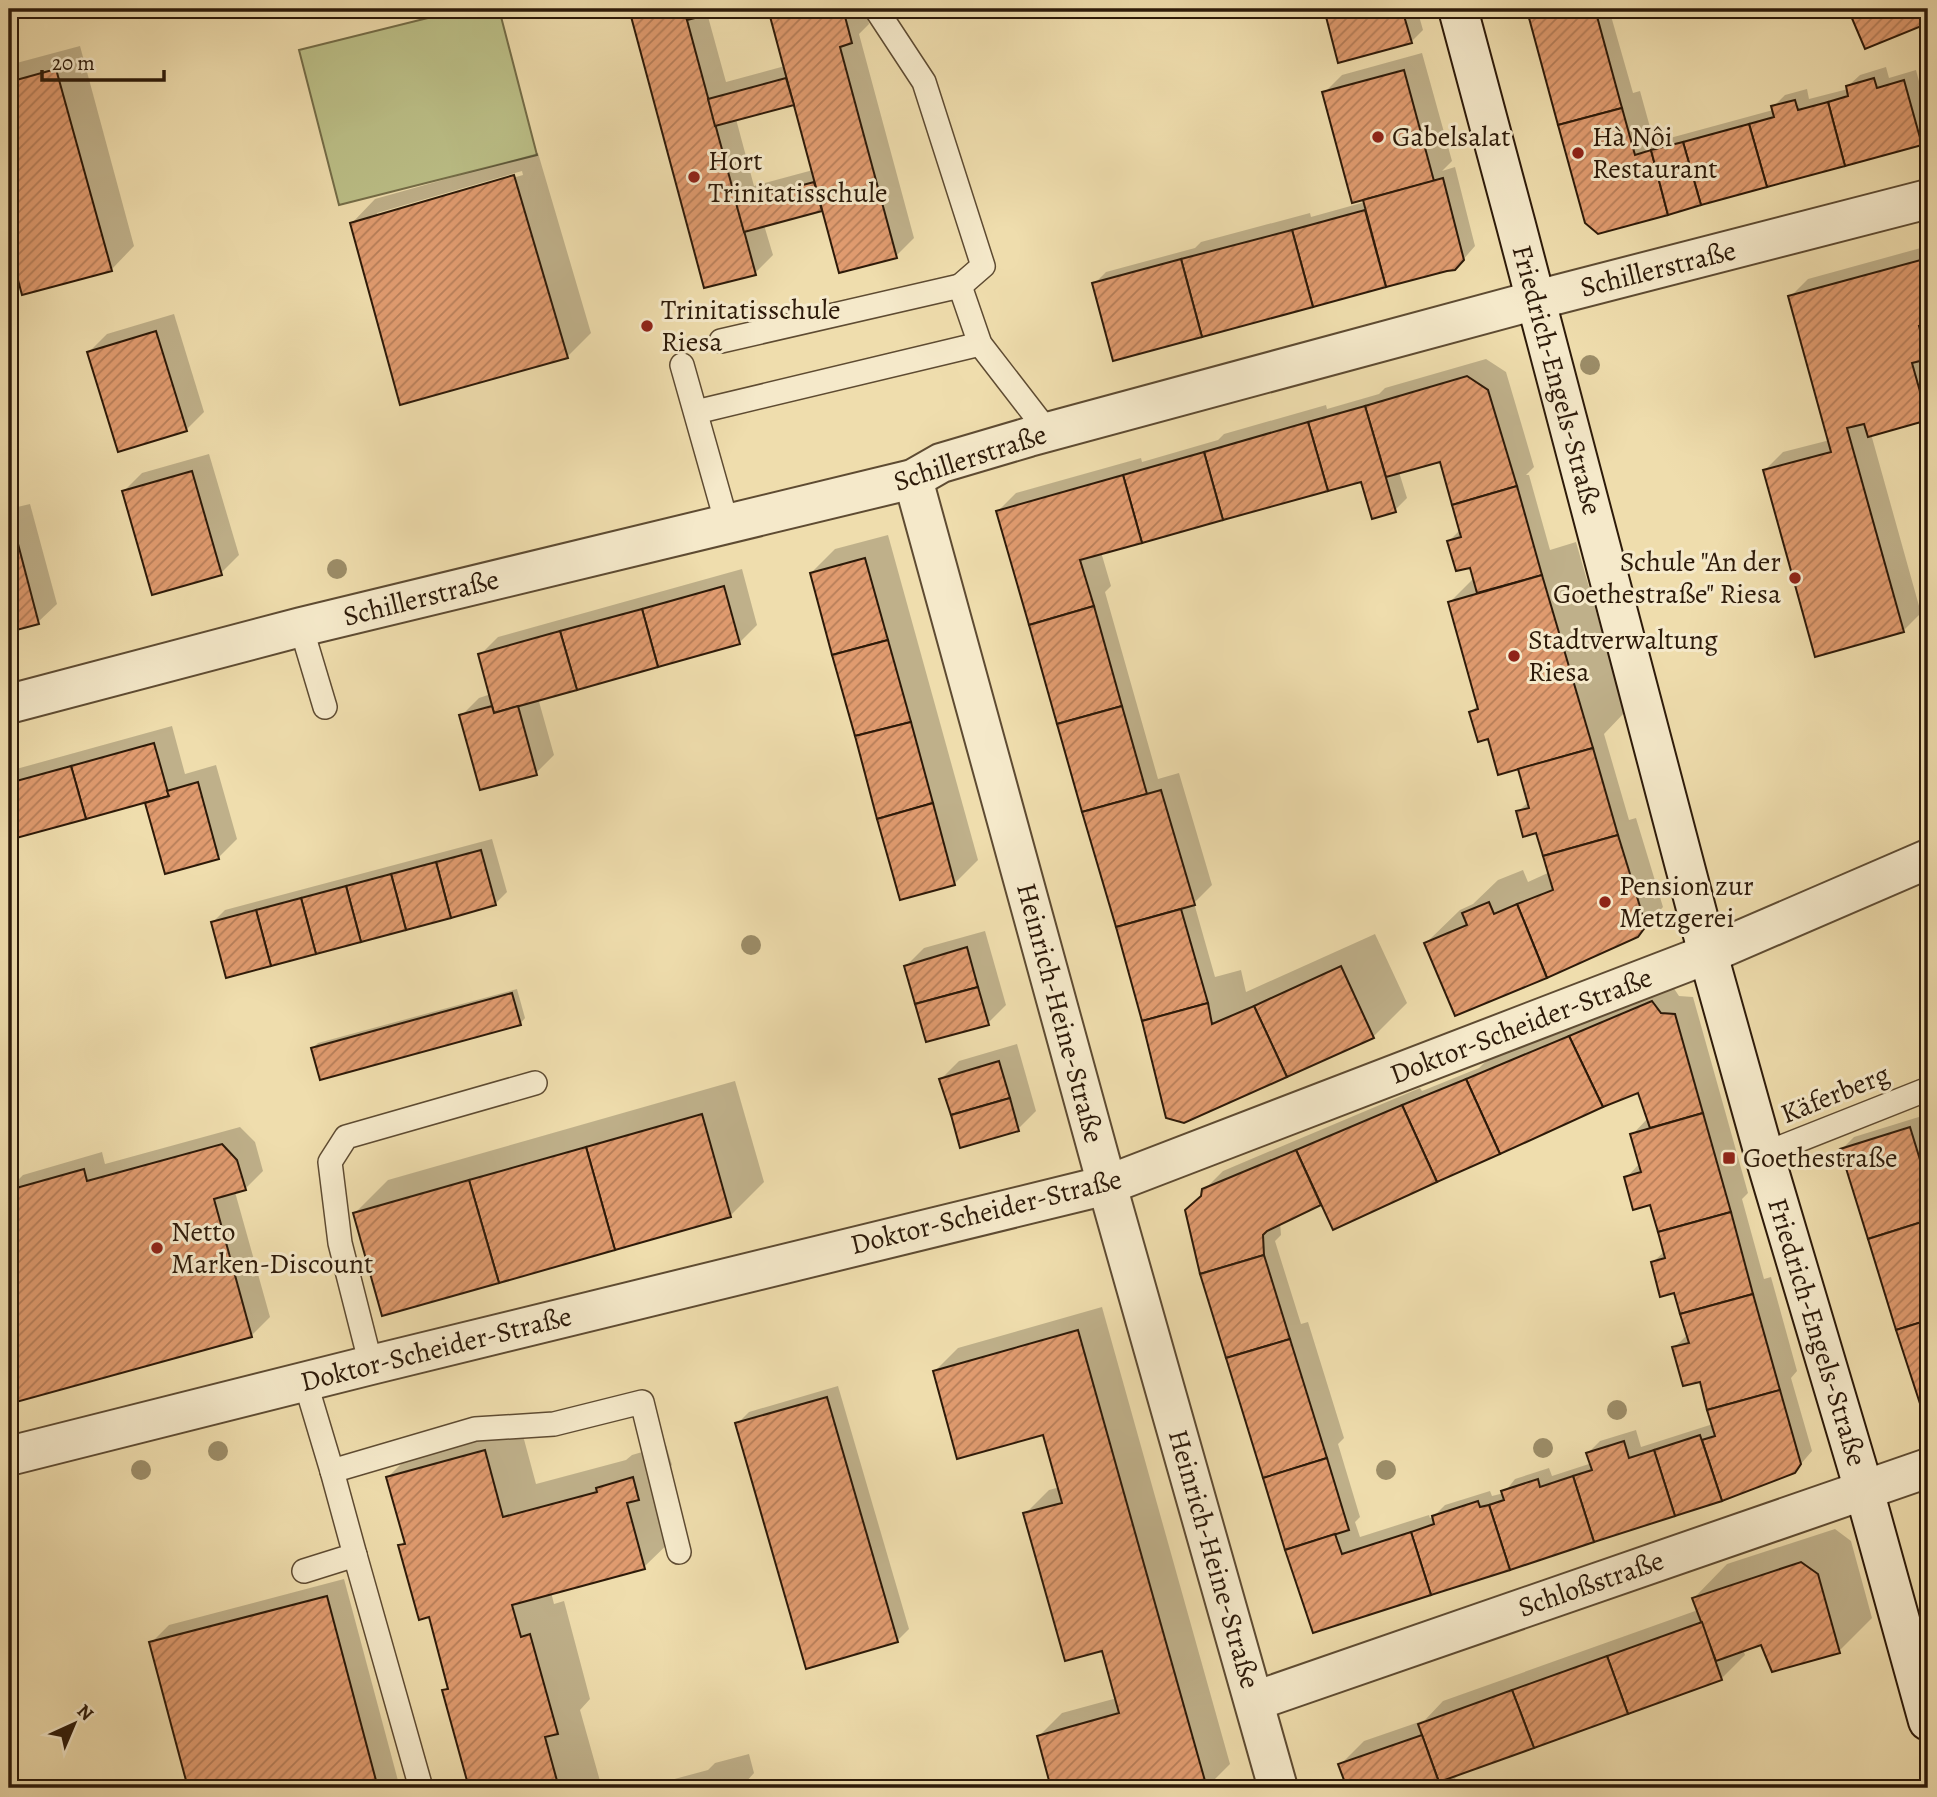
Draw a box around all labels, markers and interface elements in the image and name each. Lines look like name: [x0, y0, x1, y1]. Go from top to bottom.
scale bar: [42, 38, 164, 82]
text: 20 m: [52, 49, 95, 77]
place label: Gabelsalat: [1392, 118, 1510, 156]
place label: Hà Nôi Restaurant: [1592, 118, 1718, 188]
marker: Gabelsalat: [1370, 129, 1386, 145]
place label: Hort Trinitatisschule: [708, 142, 888, 212]
marker: Hà Nôi Restaurant: [1570, 145, 1586, 161]
marker: Hort Trinitatisschule: [686, 169, 702, 185]
street label: Schillerstraße: [1576, 231, 1740, 307]
street label: Friedrich-Engels-Straße: [1503, 241, 1611, 519]
place label: Trinitatisschule Riesa: [661, 291, 841, 361]
marker: Trinitatisschule Riesa: [639, 318, 655, 334]
street label: Schillerstraße: [889, 415, 1051, 501]
place label: Schule "An der Goethestraße" Riesa: [1553, 543, 1781, 613]
street label: Schillerstraße: [339, 560, 503, 636]
marker: Schule "An der Goethestraße" Riesa: [1787, 570, 1803, 586]
place label: Stadtverwaltung Riesa: [1528, 621, 1718, 691]
marker: Stadtverwaltung Riesa: [1506, 648, 1522, 664]
place label: Pension zur Metzgerei: [1619, 867, 1754, 937]
street label: Heinrich-Heine-Straße: [1007, 879, 1113, 1147]
marker: Pension zur Metzgerei: [1597, 894, 1613, 910]
street label: Doktor-Scheider-Straße: [1384, 958, 1658, 1094]
street label: Käferberg: [1775, 1055, 1895, 1133]
place label: Goethestraße: [1743, 1139, 1897, 1177]
marker: Goethestraße: [1721, 1150, 1737, 1166]
street label: Doktor-Scheider-Straße: [846, 1160, 1126, 1264]
street label: Friedrich-Engels-Straße: [1758, 1193, 1876, 1471]
place label: Netto Marken-Discount: [171, 1213, 373, 1283]
marker: Netto Marken-Discount: [149, 1240, 165, 1256]
street label: Doktor-Scheider-Straße: [296, 1297, 576, 1401]
street label: Heinrich-Heine-Straße: [1159, 1425, 1269, 1693]
street label: Schloßstraße: [1513, 1541, 1669, 1627]
north arrow: [38, 1688, 108, 1758]
text: N: [71, 1698, 99, 1727]

